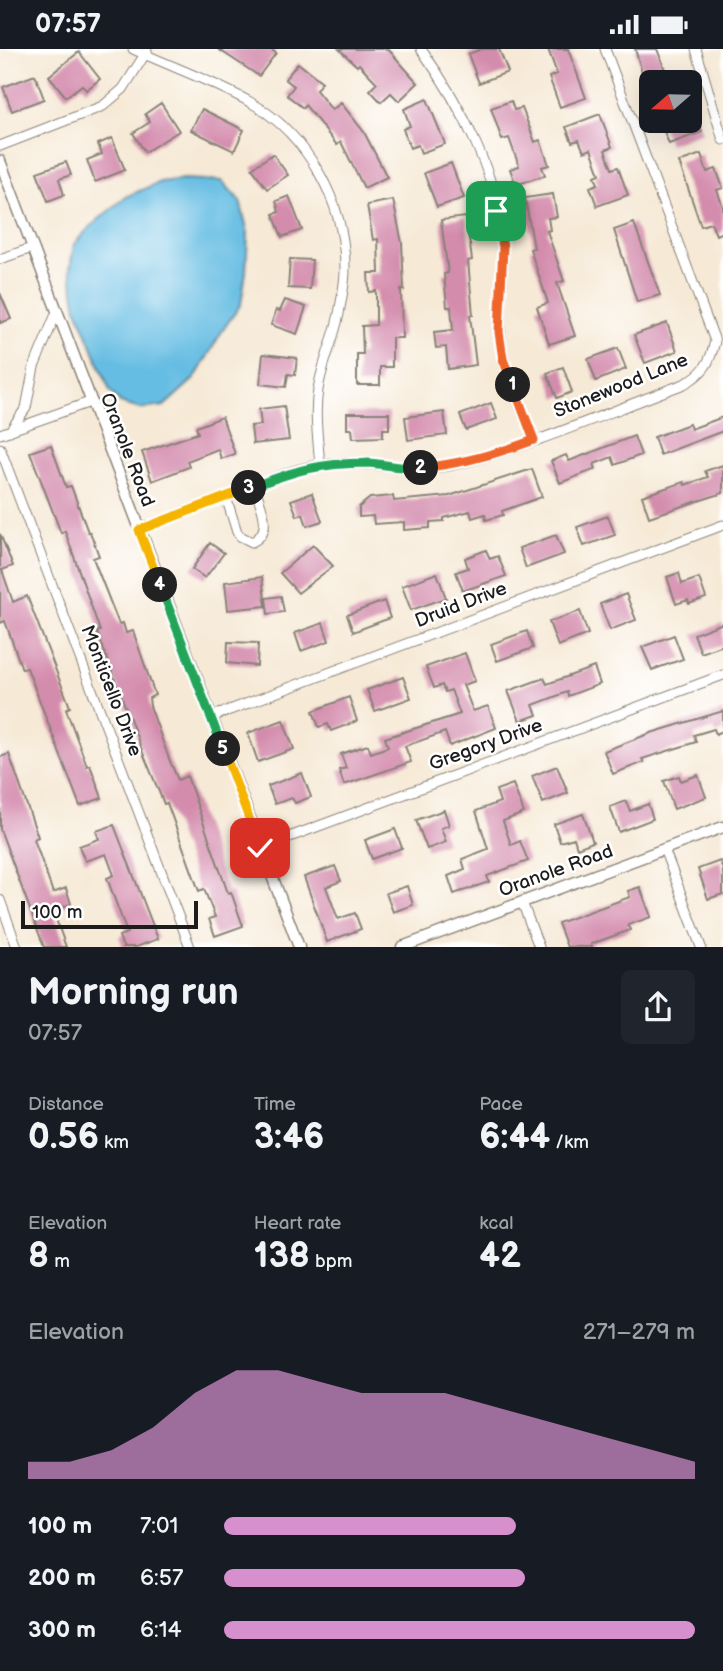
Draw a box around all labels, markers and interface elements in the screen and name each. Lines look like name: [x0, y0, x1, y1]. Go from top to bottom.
text: 07:57: [35, 9, 101, 40]
north arrow: [639, 70, 702, 133]
map controls: [639, 70, 702, 133]
pin: [466, 181, 526, 241]
icon: arrive: [477, 192, 515, 230]
street label: Stonewood Lane: [550, 349, 692, 423]
pin: 1: [496, 367, 530, 403]
text: 1: [509, 373, 517, 396]
street label: Oranole Road: [95, 390, 159, 510]
pin: 2: [404, 451, 438, 485]
text: 2: [415, 456, 426, 479]
pin: 3: [232, 471, 266, 506]
text: 3: [243, 476, 254, 499]
pin: 4: [142, 567, 178, 603]
text: 4: [154, 573, 165, 596]
street label: Druid Drive: [412, 577, 510, 633]
street label: Monticello Drive: [75, 622, 147, 760]
street label: Gregory Drive: [426, 714, 546, 776]
pin: 5: [206, 731, 241, 767]
text: 5: [217, 737, 228, 760]
pin: [230, 818, 290, 878]
icon: check: [241, 829, 279, 867]
street label: Oranole Road: [496, 840, 616, 902]
scale bar: [21, 897, 198, 929]
text: 100 m: [32, 901, 83, 924]
text: Morning run: [28, 970, 239, 1015]
button: share: [621, 970, 695, 1044]
text: 07:57: [28, 1019, 82, 1047]
text: Distance: [28, 1093, 104, 1116]
text: Time: [254, 1093, 296, 1116]
text: Pace: [479, 1093, 523, 1116]
text: 0.56: [28, 1116, 99, 1159]
text: 3:46: [254, 1116, 324, 1159]
text: 6:44: [479, 1116, 550, 1159]
text: km: [99, 1131, 129, 1154]
text: /km: [550, 1131, 589, 1154]
text: Elevation: [28, 1212, 107, 1235]
text: Heart rate: [254, 1212, 341, 1235]
text: kcal: [479, 1212, 513, 1235]
text: 8: [28, 1235, 49, 1278]
text: 138: [254, 1235, 310, 1278]
text: 42: [479, 1235, 521, 1278]
text: m: [49, 1250, 70, 1273]
text: bpm: [310, 1250, 352, 1273]
text: Elevation: [28, 1318, 124, 1346]
text: 271–279 m: [583, 1318, 695, 1346]
text: 100 m: [28, 1512, 92, 1540]
text: 7:01: [140, 1512, 178, 1540]
text: 200 m: [28, 1564, 96, 1592]
text: 6:57: [140, 1564, 183, 1592]
text: 300 m: [28, 1616, 96, 1644]
text: 6:14: [140, 1616, 182, 1644]

